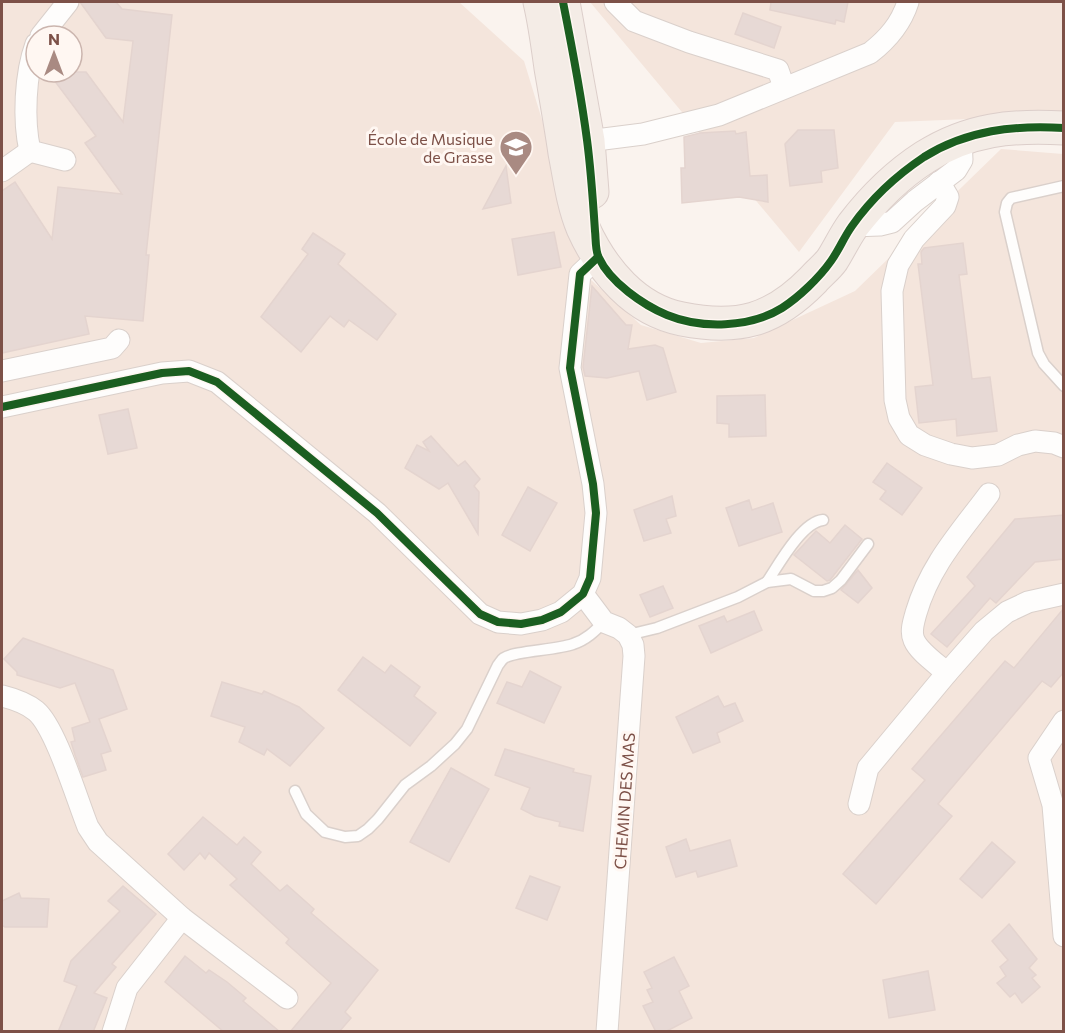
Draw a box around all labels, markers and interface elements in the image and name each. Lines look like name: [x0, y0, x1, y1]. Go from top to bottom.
north arrow: [24, 24, 84, 84]
text: N: [48, 29, 60, 48]
place label: École de Musique de Grasse: [367, 129, 493, 166]
school or university icon: École de Musique de Grasse: [498, 129, 534, 176]
street label: CHEMIN DES MAS: [610, 732, 638, 870]

